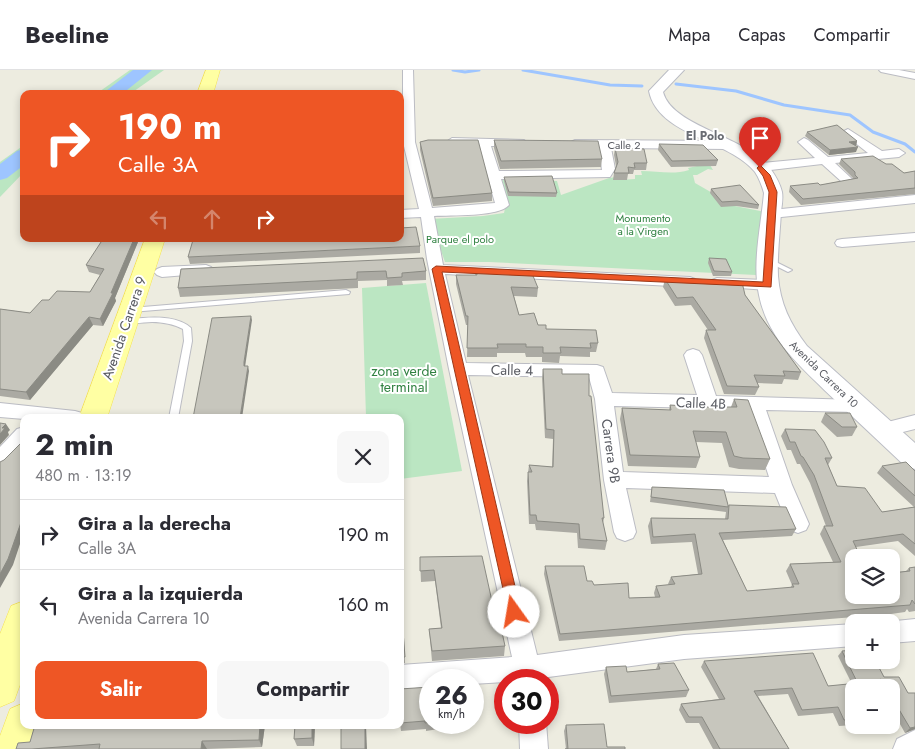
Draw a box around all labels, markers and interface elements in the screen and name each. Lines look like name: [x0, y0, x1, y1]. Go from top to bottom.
text: Beeline: [25, 17, 109, 52]
text: Mapa: [668, 22, 710, 48]
text: Capas: [738, 22, 786, 48]
text: Compartir: [814, 22, 890, 48]
text: 190 m: [118, 102, 222, 152]
icon: right: [35, 110, 100, 175]
pin: [739, 117, 781, 168]
icon: arrive: [746, 124, 774, 152]
district label: El Polo: [686, 127, 724, 145]
street label: Calle 2: [607, 137, 641, 153]
text: Calle 3A: [118, 148, 198, 180]
icon: left: [145, 205, 173, 233]
icon: ahead: [198, 205, 226, 233]
icon: right: [251, 205, 279, 233]
park label: Monumento a la Virgen: [615, 210, 671, 239]
park label: Parque el polo: [426, 231, 494, 247]
street label: Avenida Carrera 9: [97, 274, 151, 382]
street label: Avenida Carrera 10: [786, 337, 862, 411]
street label: Calle 4: [491, 360, 533, 380]
park label: zona verde terminal: [371, 361, 437, 397]
street label: Calle 4B: [676, 392, 727, 414]
street label: Carrera 9B: [597, 418, 625, 485]
text: 2 min: [35, 423, 114, 466]
button: close: [337, 431, 389, 483]
text: 480 m · 13:19: [35, 464, 132, 487]
text: Gira a la derecha: [78, 510, 231, 537]
icon: right: [35, 521, 63, 549]
text: 190 m: [338, 521, 389, 548]
text: Calle 3A: [78, 537, 136, 560]
map controls: [845, 549, 900, 734]
button: layers: [845, 549, 900, 604]
text: Gira a la izquierda: [78, 580, 243, 607]
position arrow: [487, 585, 539, 637]
icon: left: [35, 591, 63, 619]
text: 160 m: [338, 591, 389, 618]
text: Avenida Carrera 10: [78, 607, 209, 630]
button: +: [845, 614, 900, 669]
button: Salir: [35, 661, 207, 719]
button: Compartir: [217, 661, 389, 719]
speed limit sign: 30: [494, 669, 559, 734]
text: 26: [435, 677, 468, 713]
button: −: [845, 679, 900, 734]
text: km/h: [438, 705, 465, 723]

